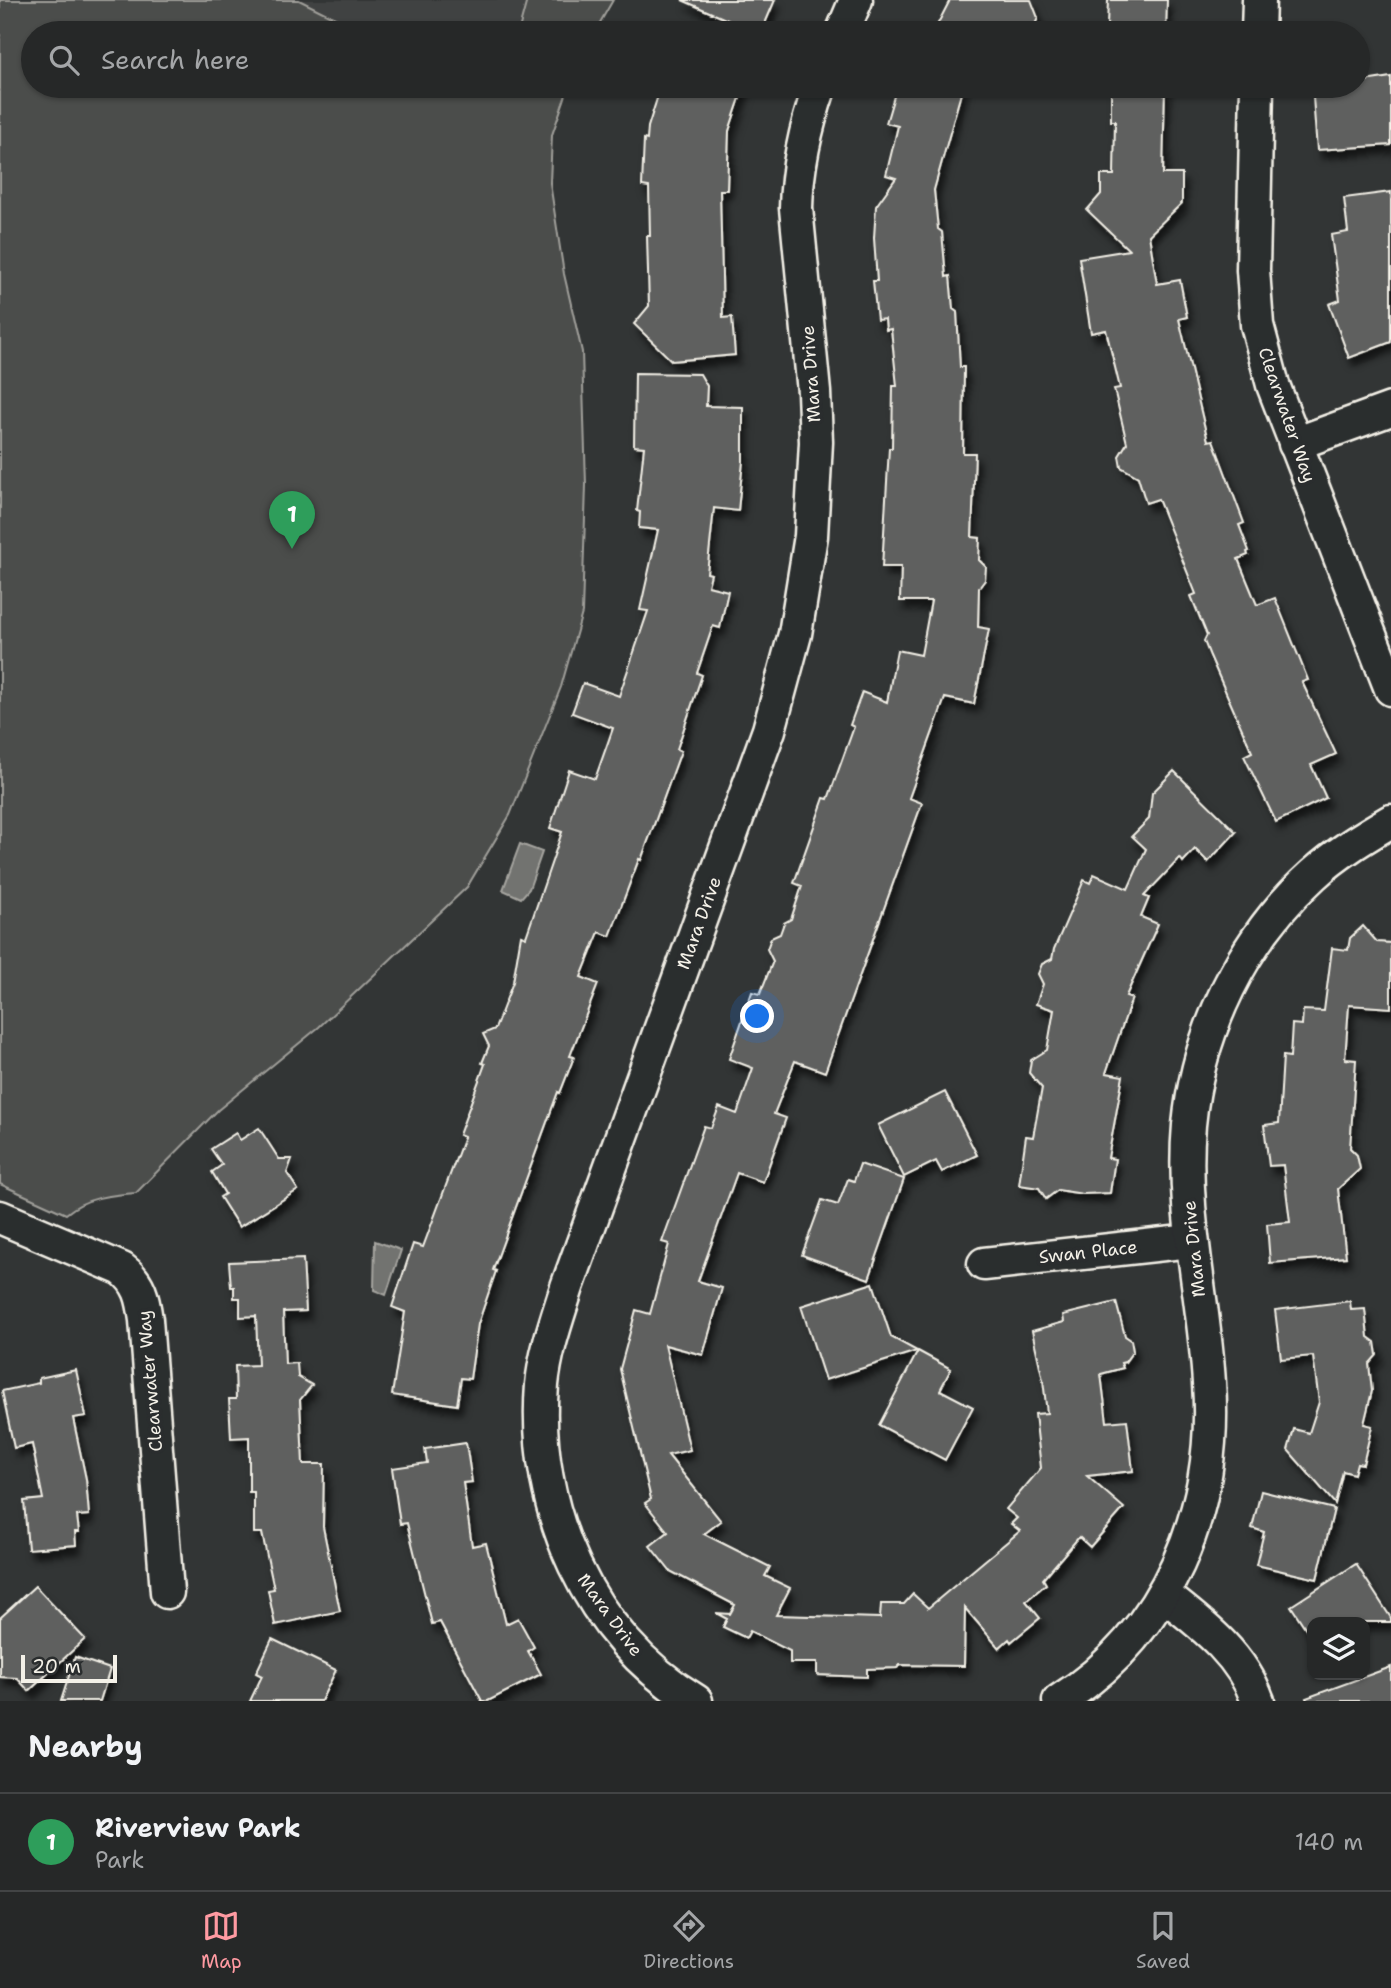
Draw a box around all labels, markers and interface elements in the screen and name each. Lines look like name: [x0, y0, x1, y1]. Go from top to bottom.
search box: [21, 21, 1370, 98]
icon: search: [45, 41, 83, 79]
text: Search here: [101, 42, 250, 77]
street label: Mara Drive: [796, 325, 826, 423]
street label: Clearwater Way: [1253, 344, 1321, 486]
pin: 1: [269, 491, 315, 549]
street label: Mara Drive: [671, 873, 727, 973]
your location: [740, 999, 774, 1033]
street label: Mara Drive: [1177, 1200, 1211, 1298]
street label: Swan Place: [1038, 1235, 1138, 1269]
street label: Clearwater Way: [132, 1309, 168, 1453]
street label: Mara Drive: [572, 1569, 648, 1661]
map controls: [1307, 1617, 1370, 1680]
button: layers: [1307, 1617, 1370, 1680]
scale bar: [21, 1652, 117, 1684]
text: 20 m: [32, 1654, 81, 1679]
text: Nearby: [28, 1726, 143, 1767]
text: Riverview Park: [95, 1810, 301, 1845]
text: 1: [46, 1827, 56, 1857]
text: 140 m: [1295, 1827, 1363, 1857]
text: Park: [95, 1845, 144, 1875]
tab: Map: [201, 1907, 242, 1974]
tab: Directions: [644, 1907, 734, 1974]
tab: Saved: [1136, 1907, 1190, 1974]

